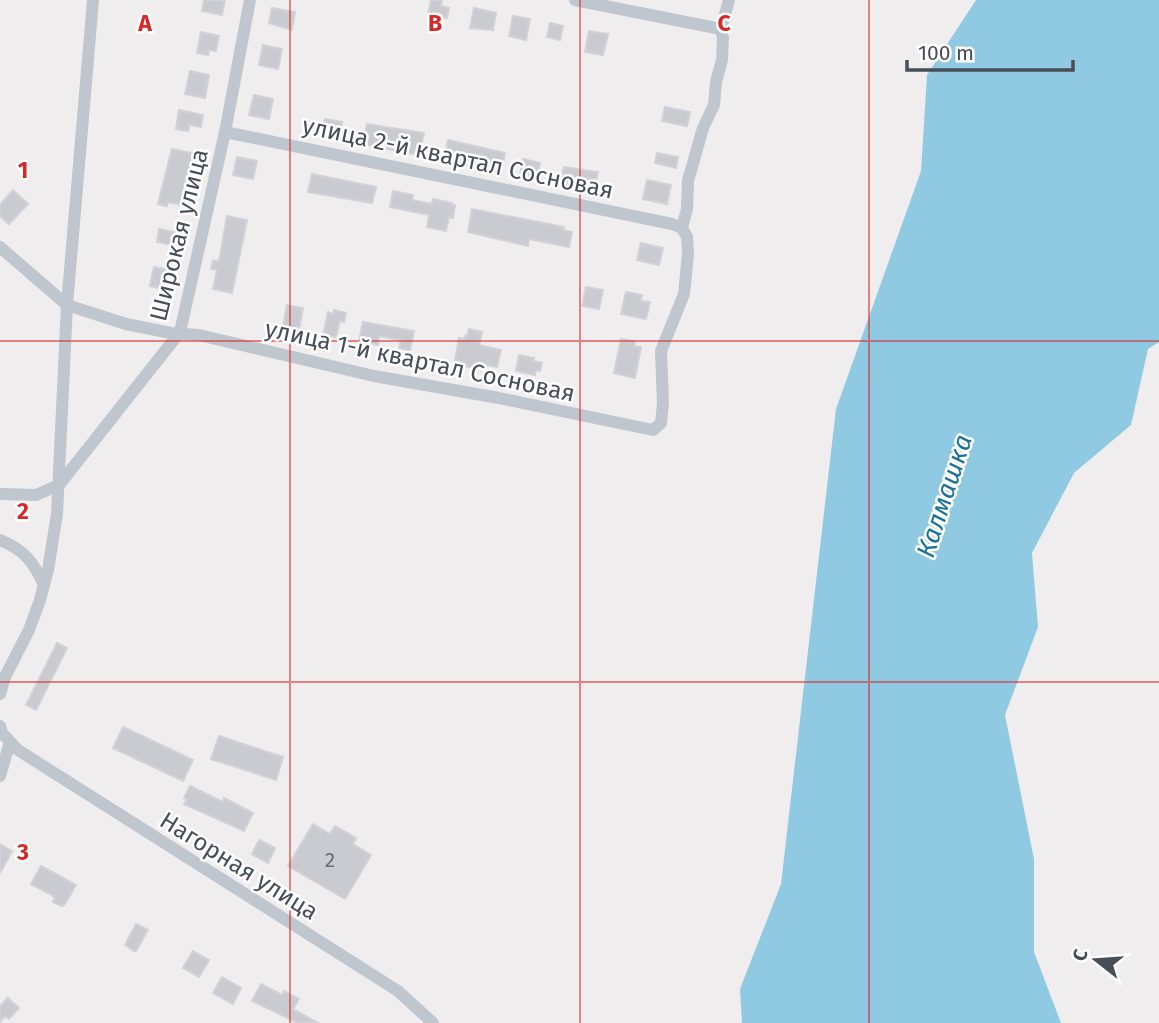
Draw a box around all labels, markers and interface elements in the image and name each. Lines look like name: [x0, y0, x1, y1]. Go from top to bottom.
text: A: [137, 9, 152, 37]
text: B: [428, 9, 442, 37]
text: C: [717, 9, 731, 37]
scale bar: [907, 28, 1073, 72]
text: 100 m: [918, 40, 974, 66]
street label: улица 2-й квартал Сосновая: [300, 111, 616, 205]
street label: Широкая улица: [144, 146, 214, 324]
text: 1: [18, 156, 28, 184]
street label: улица 1-й квартал Сосновая: [263, 314, 577, 408]
water label: Калмашка: [910, 431, 979, 561]
text: 2: [17, 497, 29, 525]
street label: Нагорная улица: [155, 806, 323, 926]
text: 3: [16, 838, 29, 866]
house number: 2: [325, 847, 335, 873]
north arrow: [1061, 925, 1131, 995]
text: С: [1068, 947, 1093, 964]

